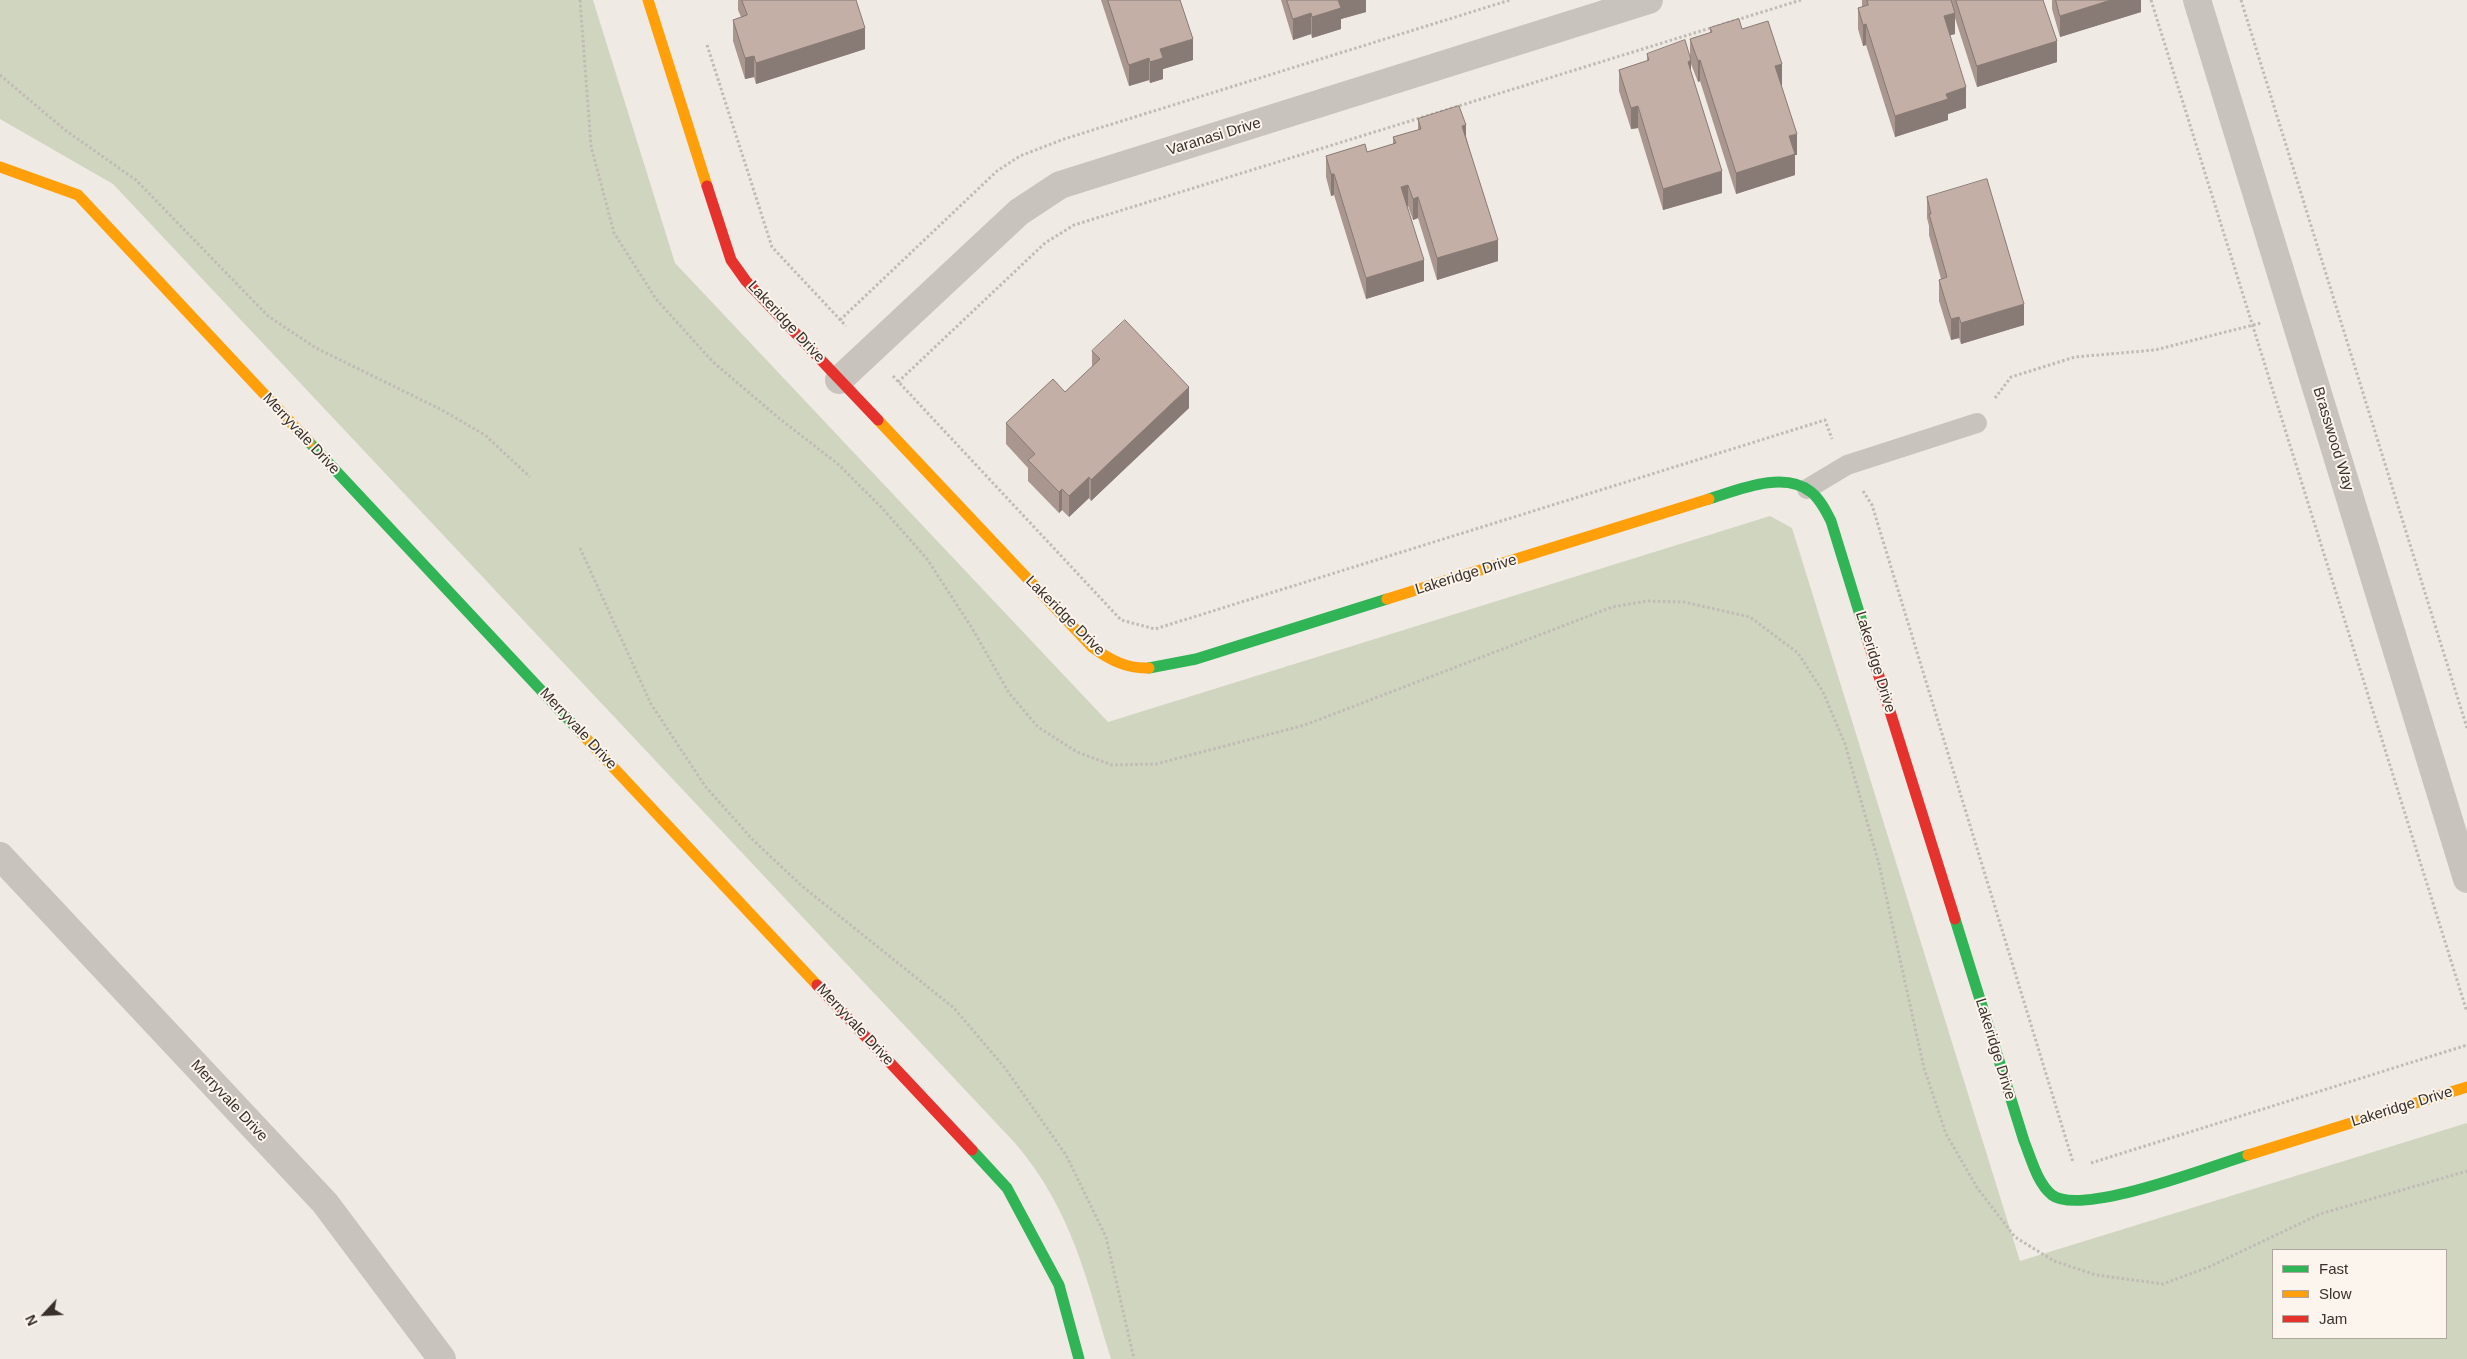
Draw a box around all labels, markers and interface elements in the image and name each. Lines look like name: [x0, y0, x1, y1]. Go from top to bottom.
street label: Varanasi Drive: [1165, 114, 1263, 160]
street label: Lakeridge Drive: [744, 277, 828, 367]
street label: Brasswood Way: [2309, 385, 2357, 493]
street label: Merryvale Drive: [259, 389, 343, 479]
street label: Lakeridge Drive: [1413, 551, 1519, 599]
street label: Lakeridge Drive: [1021, 572, 1109, 660]
street label: Lakeridge Drive: [1851, 609, 1899, 715]
street label: Merryvale Drive: [536, 684, 620, 774]
street label: Merryvale Drive: [813, 980, 897, 1070]
street label: Lakeridge Drive: [1971, 996, 2019, 1102]
street label: Merryvale Drive: [187, 1056, 271, 1146]
street label: Lakeridge Drive: [2349, 1083, 2455, 1131]
legend: [2272, 1249, 2447, 1339]
text: Fast: [2319, 1260, 2348, 1277]
text: Slow: [2319, 1285, 2352, 1302]
north arrow: [20, 1289, 70, 1339]
text: Jam: [2319, 1310, 2347, 1327]
text: N: [22, 1312, 41, 1328]

